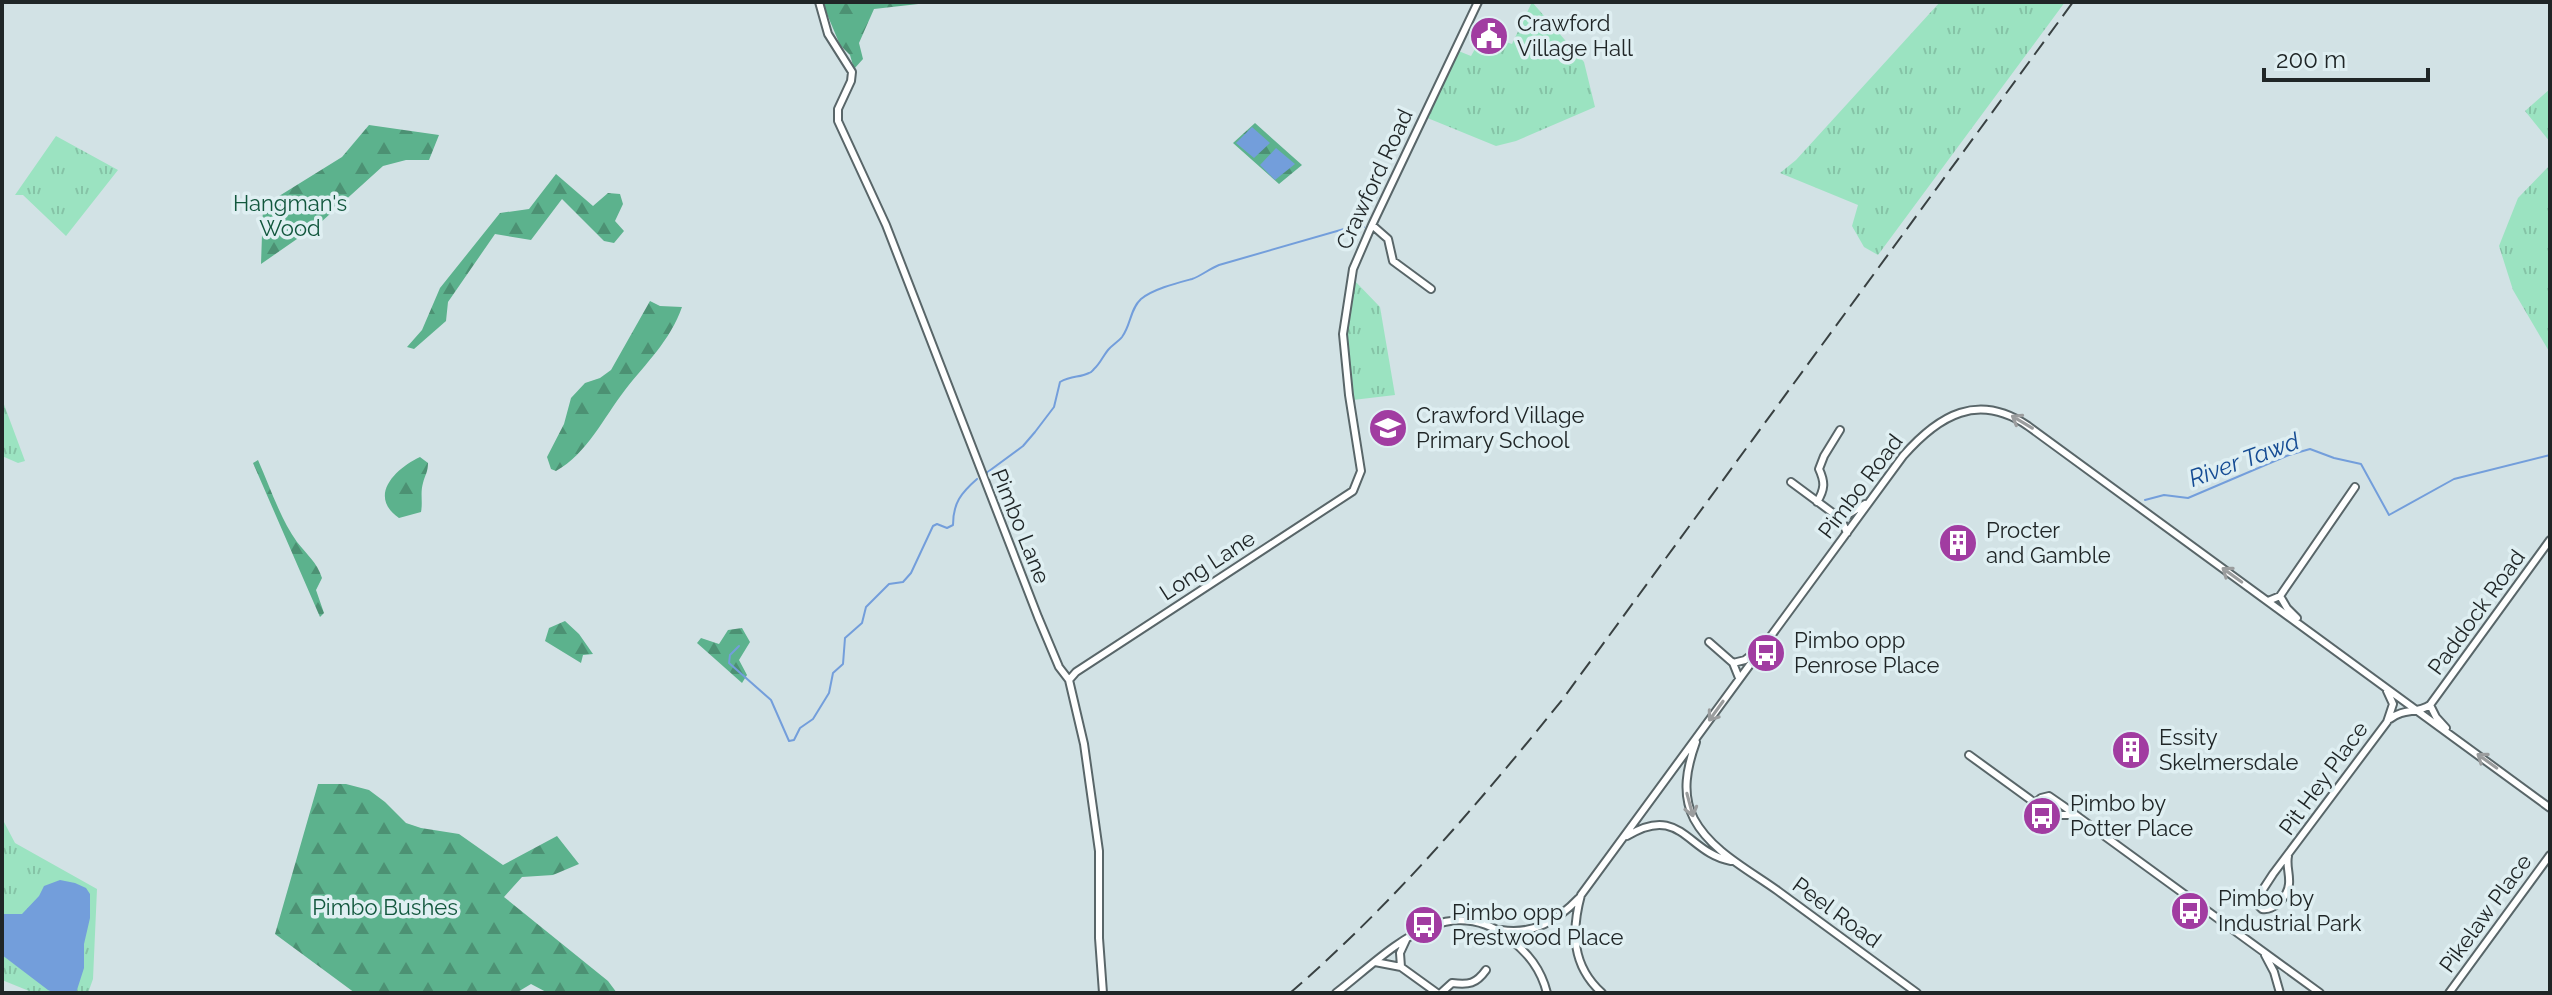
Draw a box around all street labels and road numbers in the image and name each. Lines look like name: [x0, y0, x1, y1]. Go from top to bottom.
street label: Crawford Road: [1330, 105, 1418, 253]
street label: Pimbo Road: [1812, 429, 1908, 543]
street label: Pimbo Lane: [986, 465, 1056, 587]
street label: Long Lane: [1155, 525, 1260, 605]
street label: Paddock Road: [2422, 544, 2530, 680]
street label: Pit Hey Place: [2273, 716, 2373, 840]
street label: Pikelaw Place: [2433, 849, 2537, 977]
street label: Peel Road: [1788, 871, 1886, 953]

